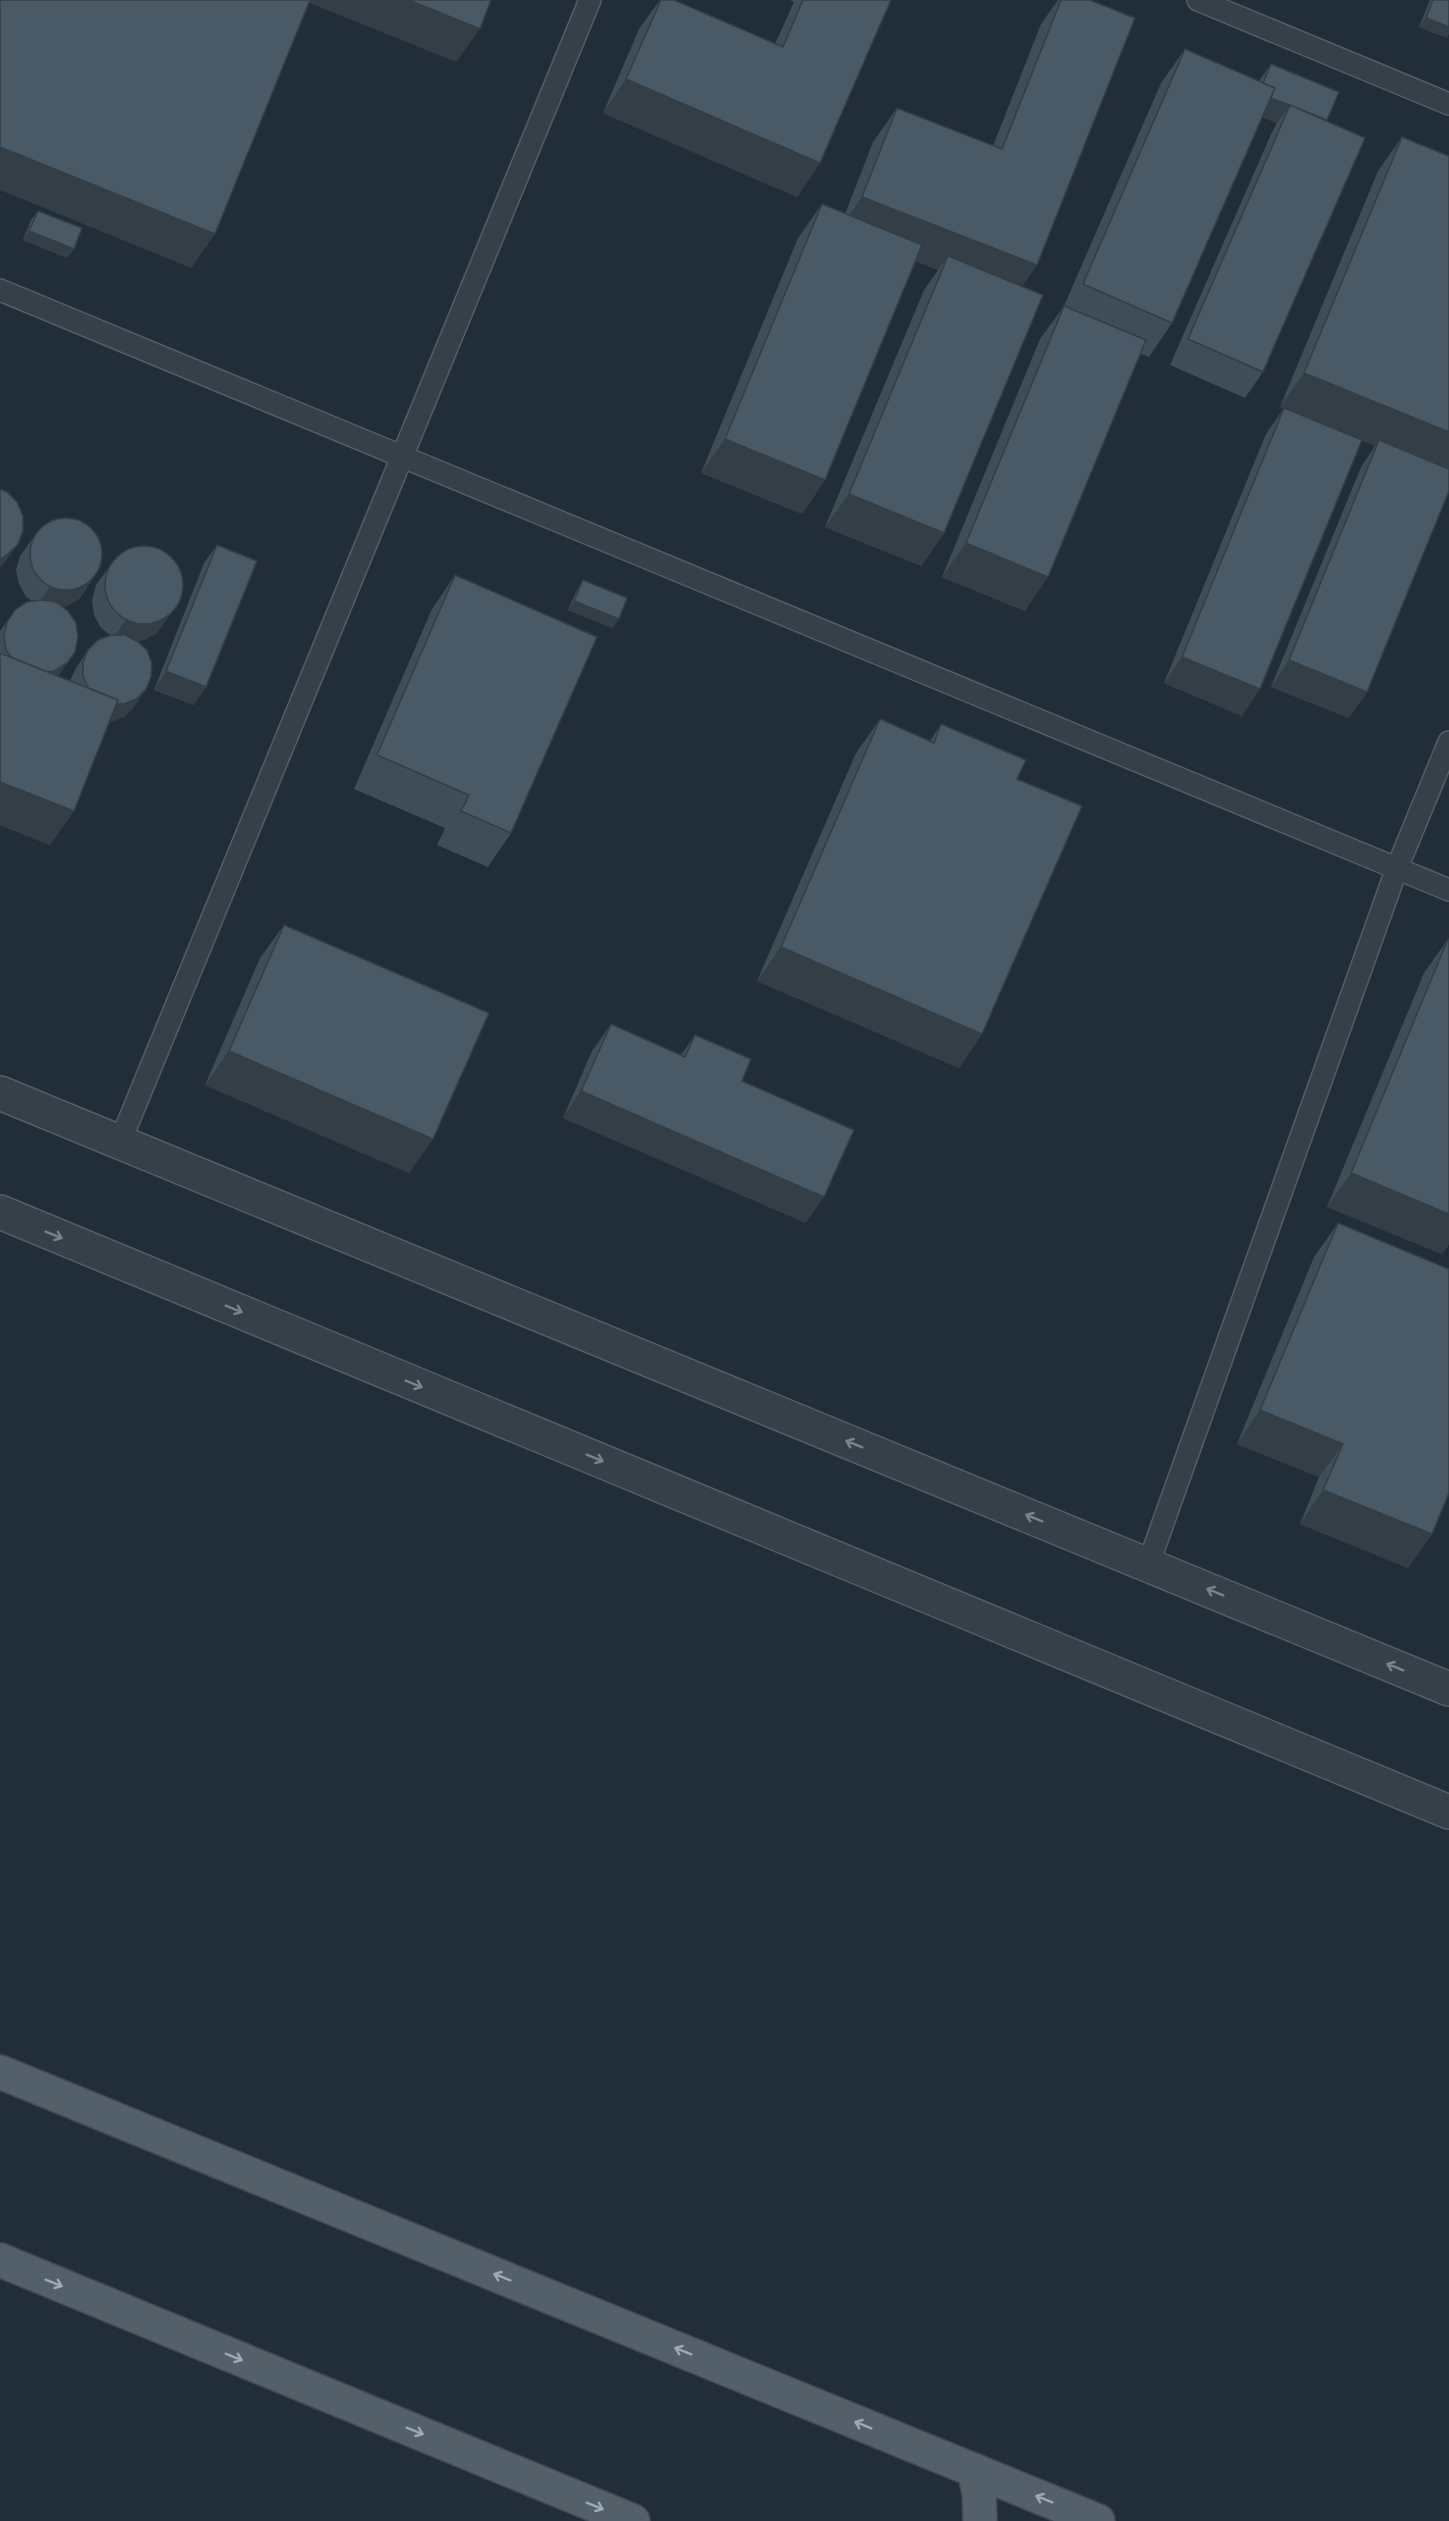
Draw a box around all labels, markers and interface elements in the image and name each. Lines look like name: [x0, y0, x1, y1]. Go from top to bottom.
one-way arrow: [45, 1230, 63, 1241]
one-way arrow: [225, 1304, 243, 1315]
one-way arrow: [405, 1379, 423, 1390]
one-way arrow: [845, 1438, 864, 1449]
one-way arrow: [585, 1453, 603, 1464]
one-way arrow: [1025, 1512, 1044, 1523]
one-way arrow: [1206, 1586, 1224, 1597]
one-way arrow: [1386, 1660, 1405, 1671]
one-way arrow: [494, 2271, 512, 2282]
one-way arrow: [44, 2278, 63, 2289]
one-way arrow: [674, 2345, 693, 2356]
one-way arrow: [225, 2352, 243, 2363]
one-way arrow: [855, 2419, 873, 2430]
one-way arrow: [405, 2426, 423, 2437]
one-way arrow: [1035, 2493, 1053, 2504]
one-way arrow: [585, 2501, 604, 2512]

